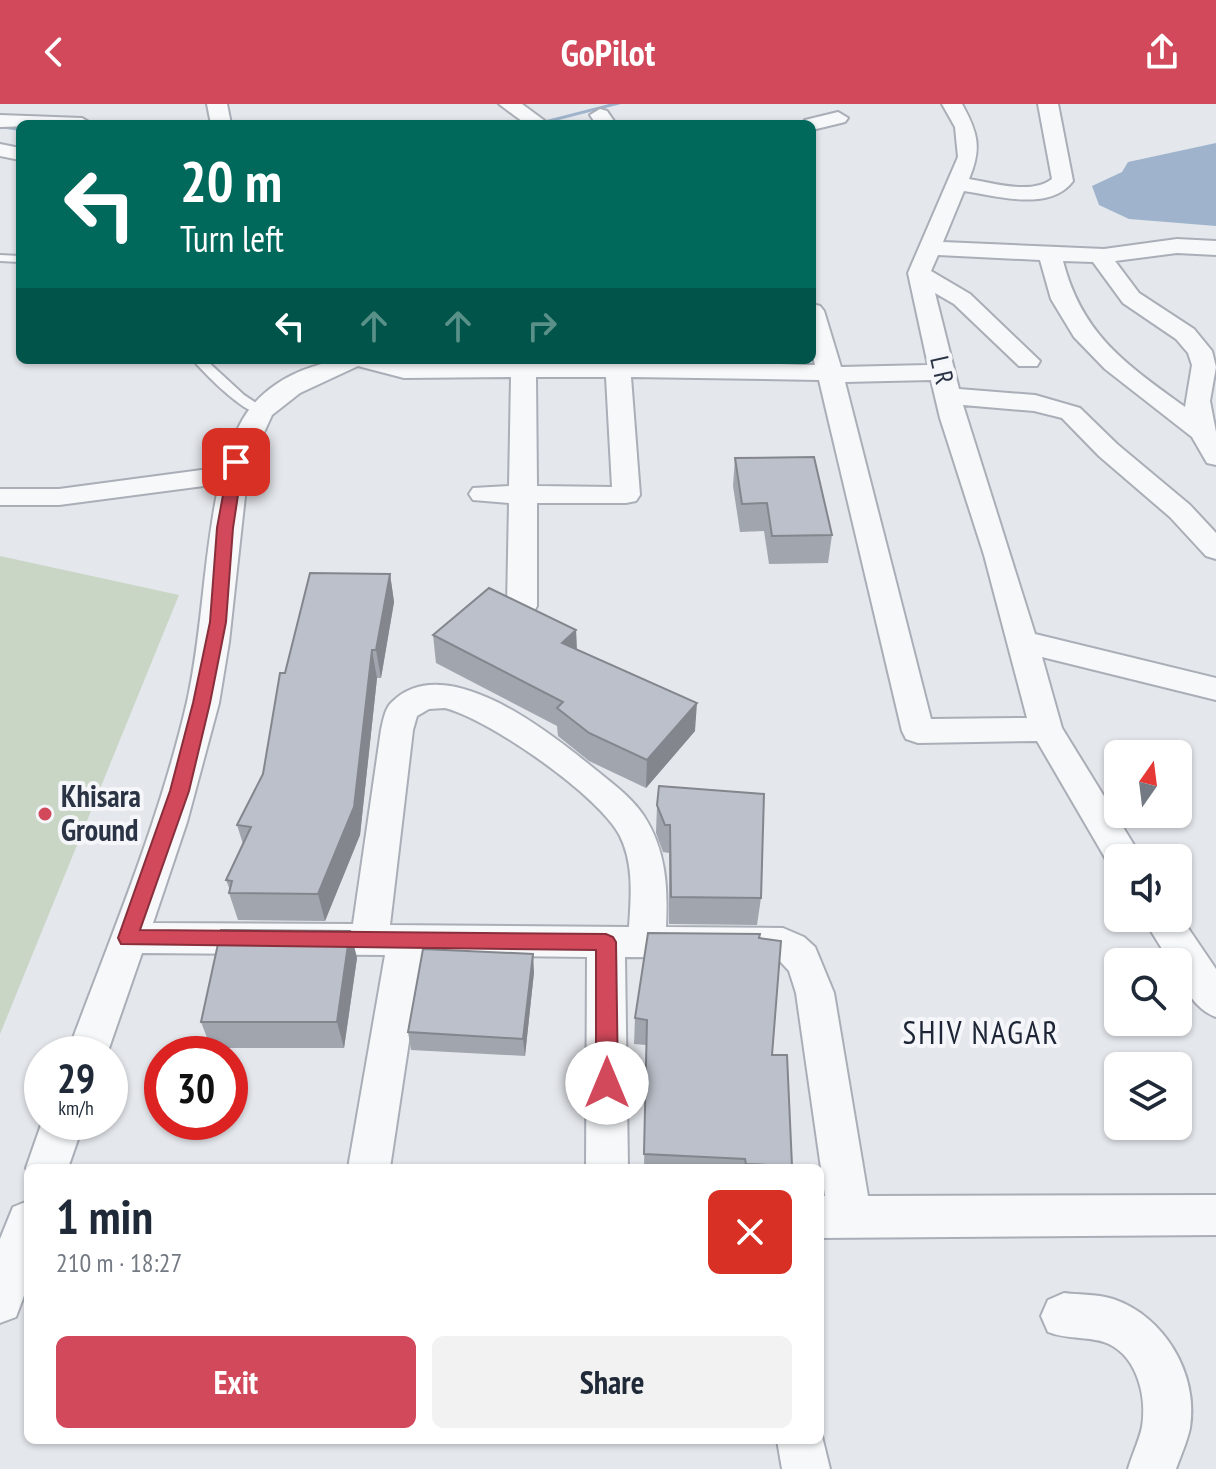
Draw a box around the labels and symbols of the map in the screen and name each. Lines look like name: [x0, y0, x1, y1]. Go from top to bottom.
street label: L R: [923, 353, 962, 387]
pin: [202, 428, 270, 496]
north arrow: [1104, 740, 1192, 828]
place label: Khisara Ground: [61, 776, 141, 849]
marker: Khisara Ground: [36, 805, 54, 823]
district label: SHIV NAGAR: [902, 1011, 1060, 1053]
speed limit sign: 30: [144, 1036, 248, 1140]
position arrow: [565, 1041, 649, 1125]

